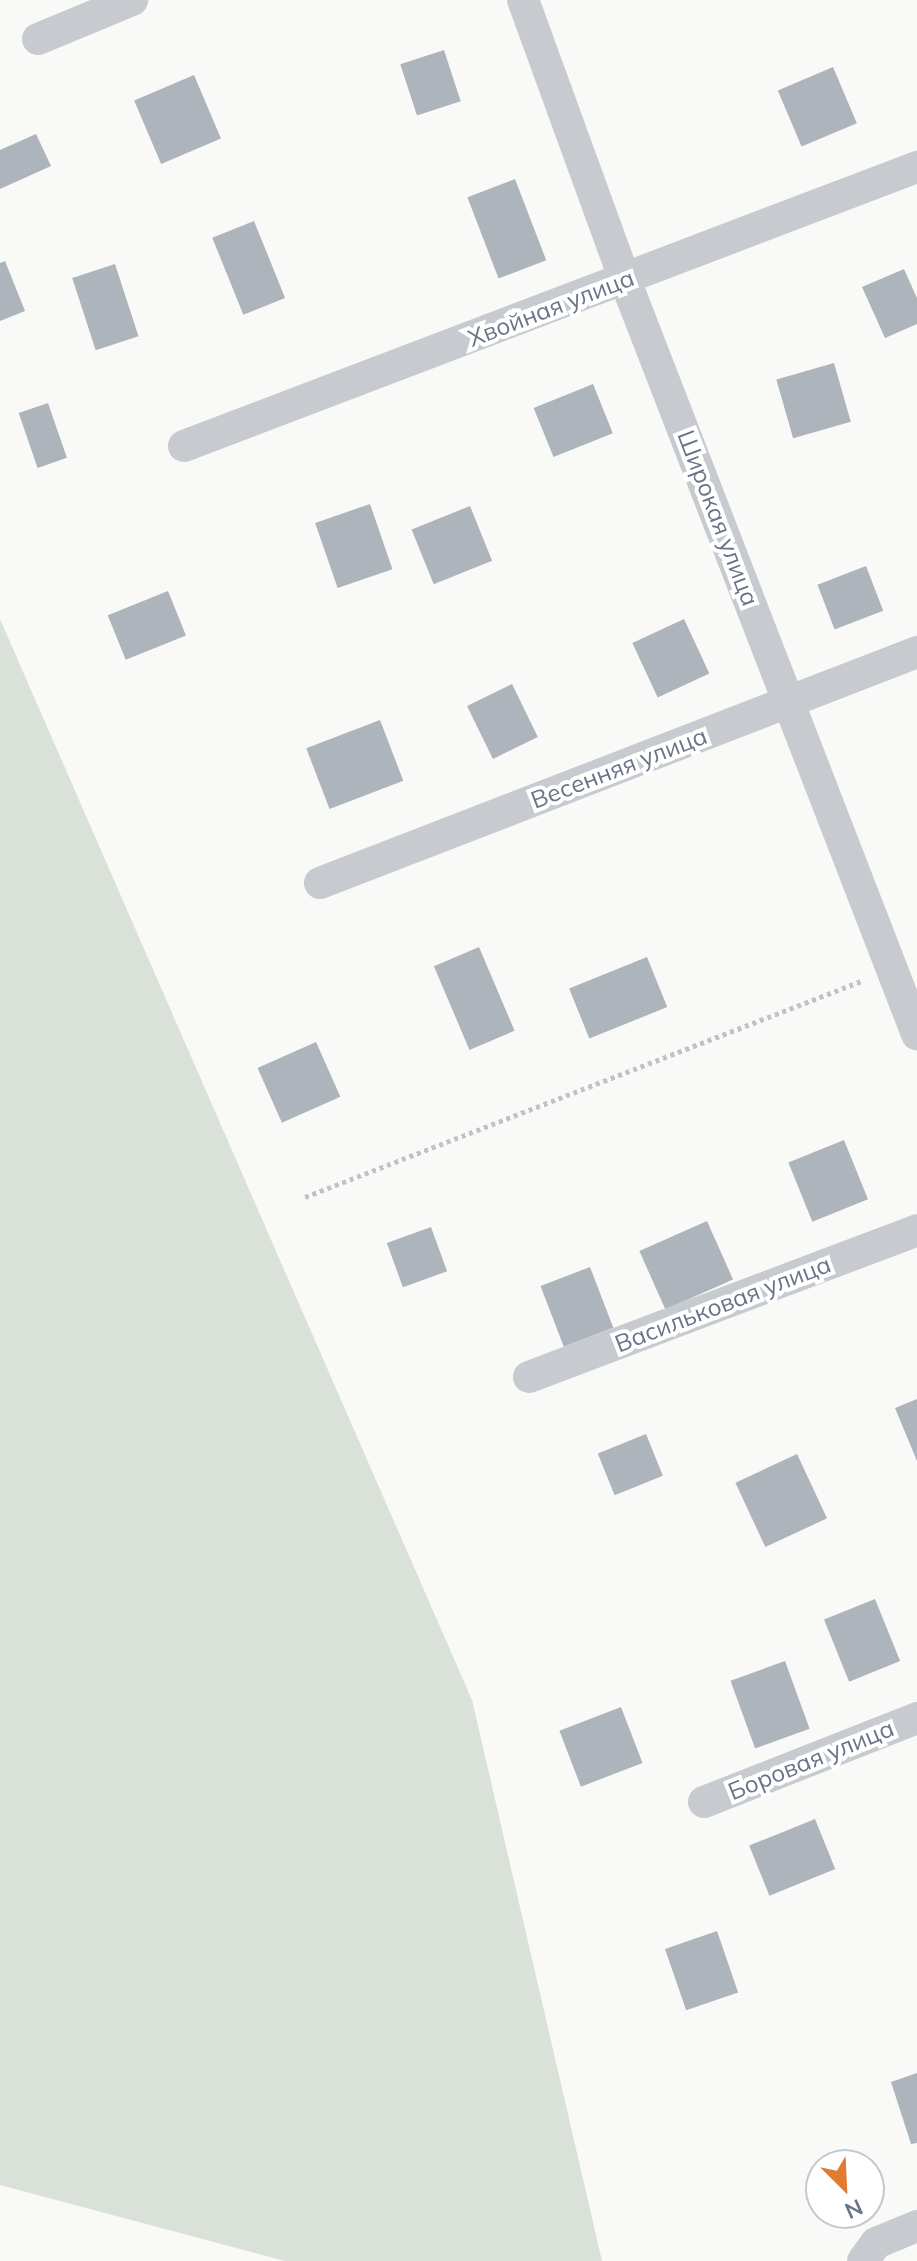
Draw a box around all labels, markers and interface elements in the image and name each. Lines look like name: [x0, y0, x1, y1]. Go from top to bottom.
street label: Хвойная улица: [464, 263, 638, 353]
street label: Широкая улица: [671, 426, 765, 610]
street label: Весенняя улица: [527, 721, 711, 815]
street label: Васильковая улица: [611, 1250, 835, 1358]
street label: Боровая улица: [724, 1714, 898, 1806]
north arrow: [805, 2149, 885, 2229]
text: N: [841, 2193, 867, 2225]

